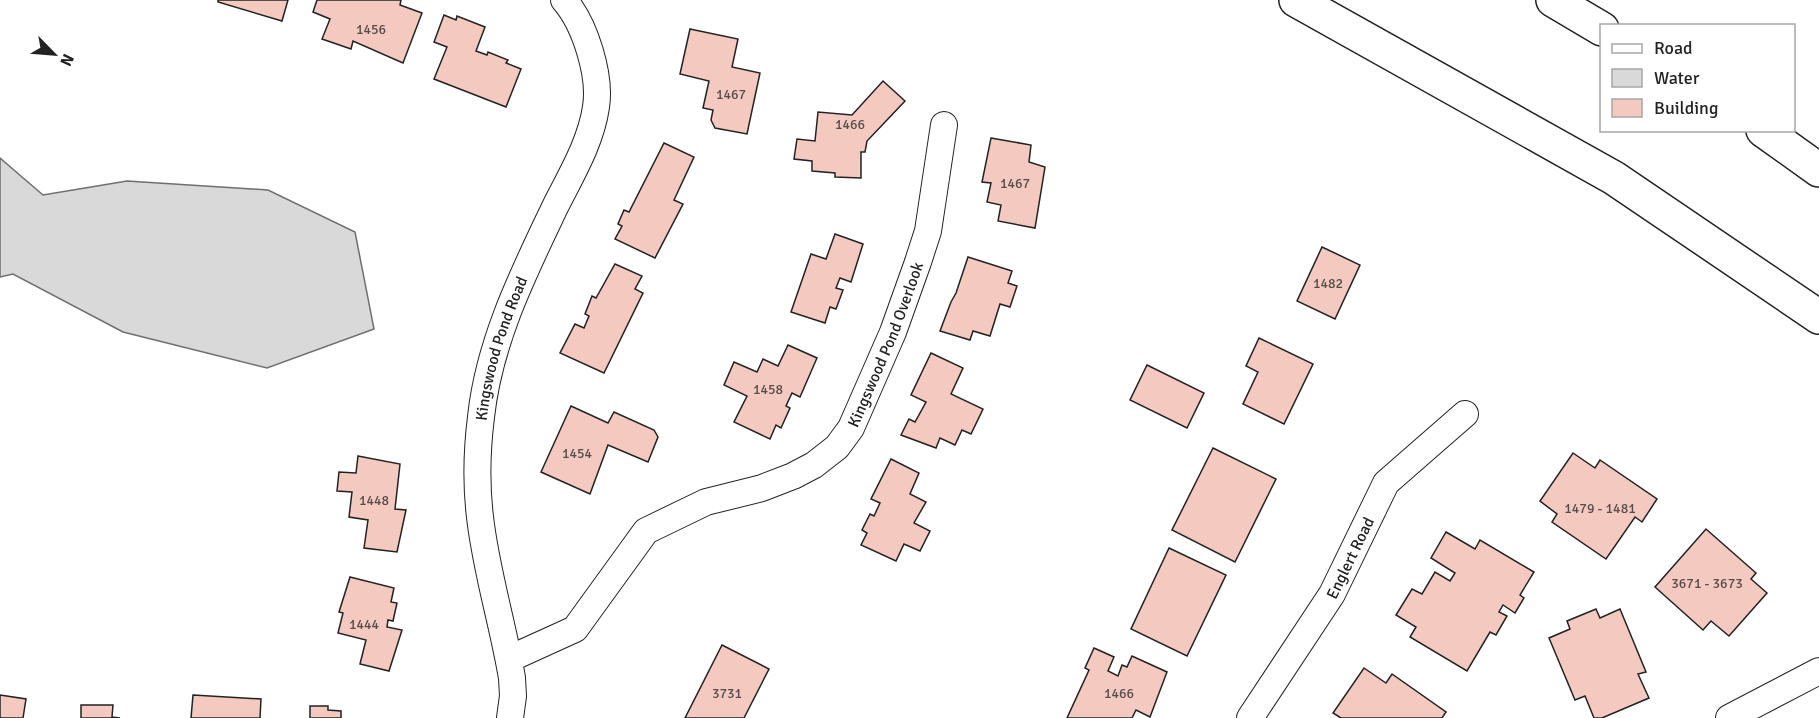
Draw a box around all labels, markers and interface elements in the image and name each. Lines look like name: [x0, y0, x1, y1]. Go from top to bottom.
house number: 1456: [356, 21, 386, 38]
north arrow: [24, 24, 84, 84]
legend: [1600, 24, 1795, 132]
text: Road: [1654, 37, 1693, 59]
text: N: [55, 51, 78, 69]
text: Water: [1654, 67, 1700, 89]
house number: 1467: [716, 86, 746, 103]
text: Building: [1654, 97, 1718, 119]
house number: 1466: [835, 116, 865, 133]
house number: 1467: [1000, 175, 1030, 192]
street label: Kingswood Pond Overlook: [844, 259, 928, 430]
street label: Kingswood Pond Road: [472, 274, 532, 422]
house number: 1482: [1313, 275, 1343, 292]
house number: 1458: [753, 381, 783, 398]
house number: 1454: [562, 445, 593, 462]
house number: 1448: [359, 492, 389, 509]
house number: 1479 - 1481: [1564, 500, 1636, 517]
street label: Englert Road: [1322, 514, 1379, 602]
house number: 3671 - 3673: [1671, 575, 1743, 592]
house number: 1444: [349, 616, 380, 633]
house number: 3731: [712, 685, 742, 702]
house number: 1466: [1104, 685, 1134, 702]

